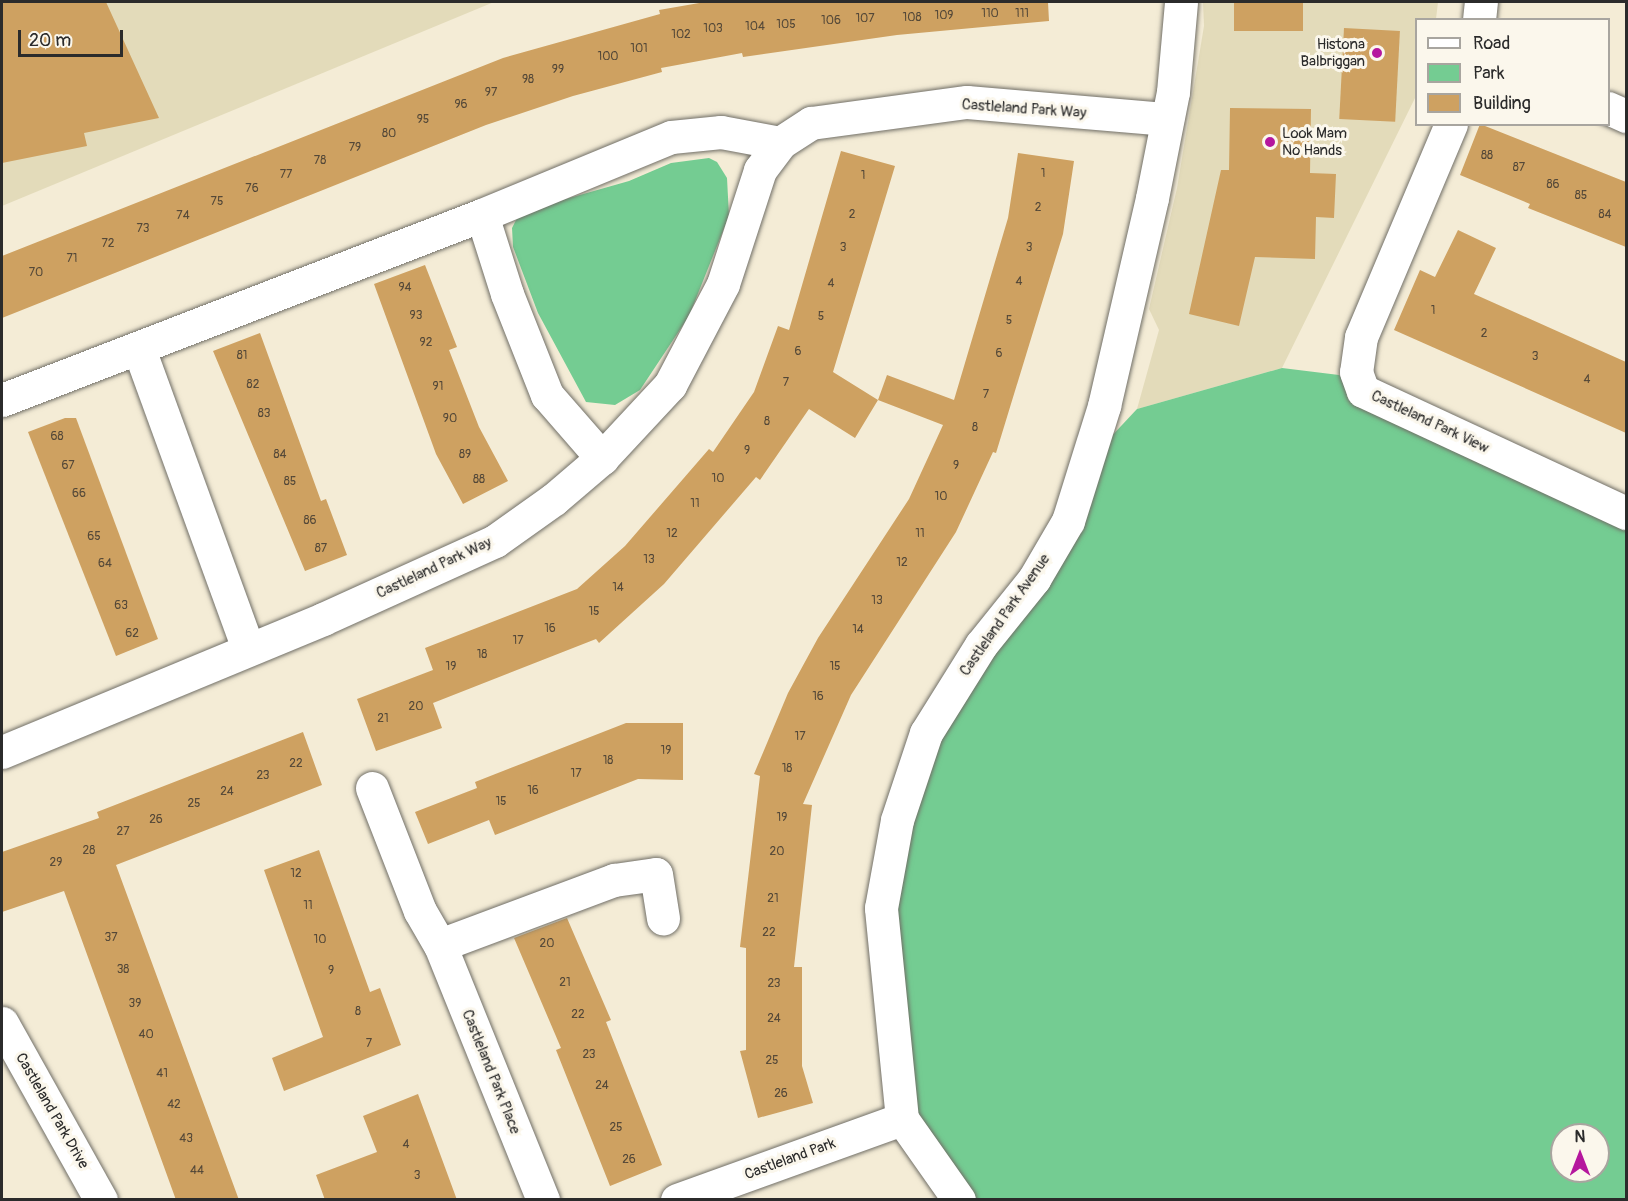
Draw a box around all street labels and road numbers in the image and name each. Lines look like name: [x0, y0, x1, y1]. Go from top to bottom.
street label: Castleland Park Way: [961, 96, 1087, 122]
street label: Castleland Park View: [1368, 387, 1492, 457]
street label: Castleland Park Way: [374, 533, 494, 603]
street label: Castleland Park Avenue: [956, 551, 1054, 679]
street label: Castleland Park Place: [458, 1007, 524, 1137]
street label: Castleland Park Drive: [12, 1050, 92, 1172]
street label: Castleland Park: [742, 1134, 838, 1184]

